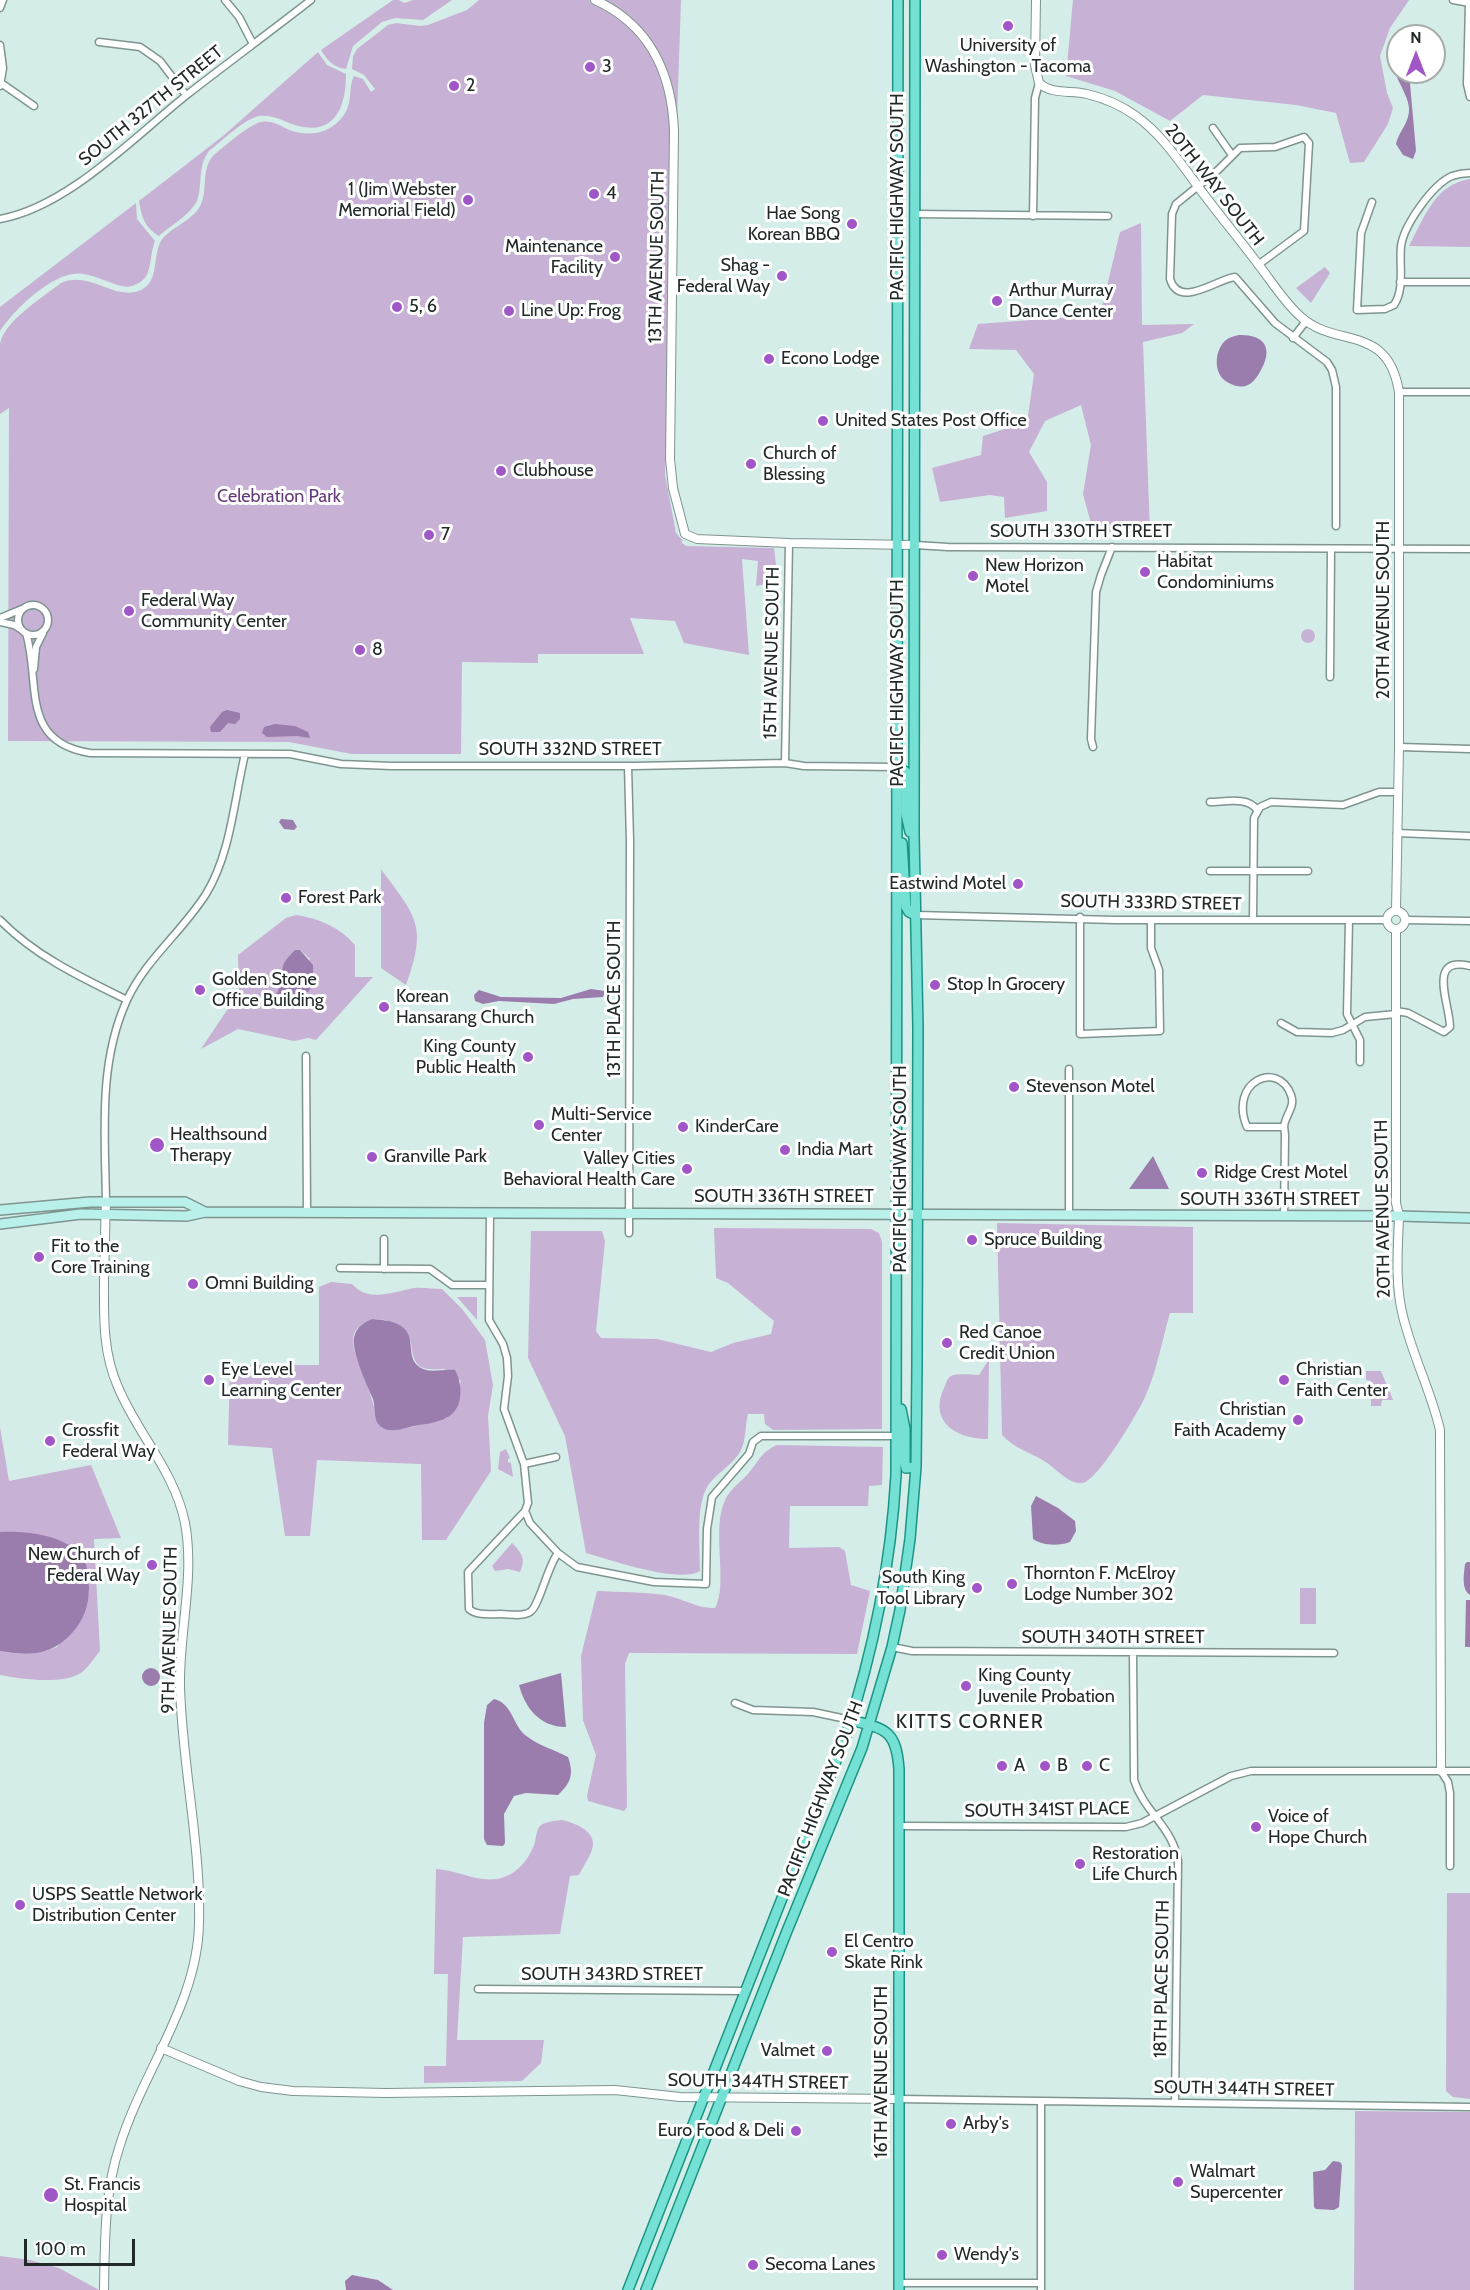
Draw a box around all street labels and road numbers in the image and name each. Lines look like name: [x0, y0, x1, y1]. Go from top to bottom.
street label: SOUTH 327TH STREET: [75, 41, 227, 171]
street label: PACIFIC HIGHWAY SOUTH: [887, 93, 909, 301]
street label: 20TH WAY SOUTH: [1160, 120, 1268, 250]
street label: 13TH AVENUE SOUTH: [645, 171, 669, 343]
street label: SOUTH 330TH STREET: [990, 521, 1172, 543]
street label: 20TH AVENUE SOUTH: [1373, 521, 1395, 699]
street label: 15TH AVENUE SOUTH: [760, 567, 784, 739]
street label: PACIFIC HIGHWAY SOUTH: [887, 579, 909, 787]
street label: SOUTH 332ND STREET: [479, 739, 661, 761]
street label: SOUTH 333RD STREET: [1060, 891, 1242, 915]
street label: 13TH PLACE SOUTH: [604, 921, 626, 1077]
street label: PACIFIC HIGHWAY SOUTH: [890, 1065, 912, 1273]
street label: 20TH AVENUE SOUTH: [1371, 1120, 1395, 1298]
street label: SOUTH 336TH STREET: [694, 1186, 874, 1208]
street label: SOUTH 336TH STREET: [1180, 1189, 1360, 1211]
street label: 9TH AVENUE SOUTH: [158, 1546, 182, 1714]
street label: SOUTH 340TH STREET: [1022, 1627, 1204, 1649]
street label: PACIFIC HIGHWAY SOUTH: [774, 1698, 868, 1900]
street label: SOUTH 341ST PLACE: [964, 1798, 1130, 1822]
street label: 18TH PLACE SOUTH: [1150, 1900, 1174, 2058]
street label: SOUTH 343RD STREET: [521, 1964, 703, 1986]
street label: 16TH AVENUE SOUTH: [871, 1986, 893, 2158]
street label: SOUTH 344TH STREET: [667, 2070, 849, 2094]
street label: SOUTH 344TH STREET: [1153, 2077, 1335, 2101]

